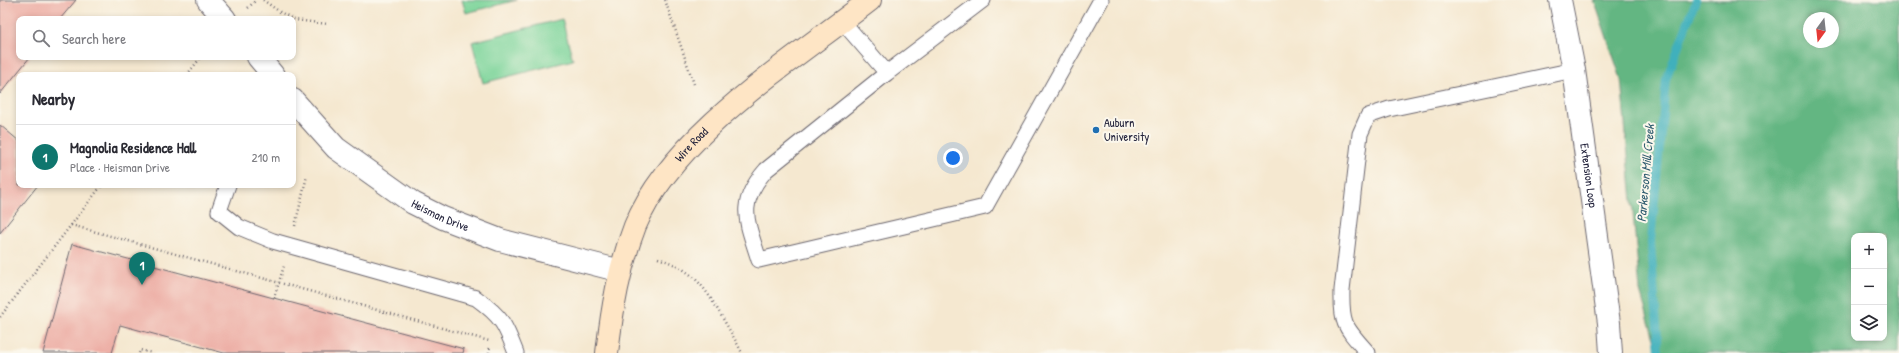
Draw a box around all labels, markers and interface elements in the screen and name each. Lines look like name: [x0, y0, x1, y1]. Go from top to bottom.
north arrow: [1803, 12, 1839, 48]
search box: [16, 16, 296, 60]
icon: search: [30, 27, 52, 49]
text: Search here: [62, 28, 126, 49]
text: Nearby: [32, 87, 75, 110]
place label: Auburn University: [1104, 114, 1149, 145]
water label: Parkerson Mill Creek: [1632, 122, 1658, 223]
street label: Wire Road: [670, 123, 712, 165]
marker: Auburn University: [1091, 125, 1101, 135]
text: Magnolia Residence Hall: [70, 137, 196, 158]
street label: Extension Loop: [1576, 142, 1602, 209]
text: 1: [43, 148, 47, 166]
text: 210 m: [252, 148, 280, 166]
your location: [943, 148, 963, 168]
text: Place · Heisman Drive: [70, 158, 170, 176]
street label: Heisman Drive: [409, 195, 472, 235]
map controls: [1851, 233, 1887, 341]
button: +: [1851, 233, 1887, 269]
pin: 1: [129, 252, 155, 285]
button: −: [1851, 269, 1887, 305]
button: layers: [1851, 305, 1887, 341]

